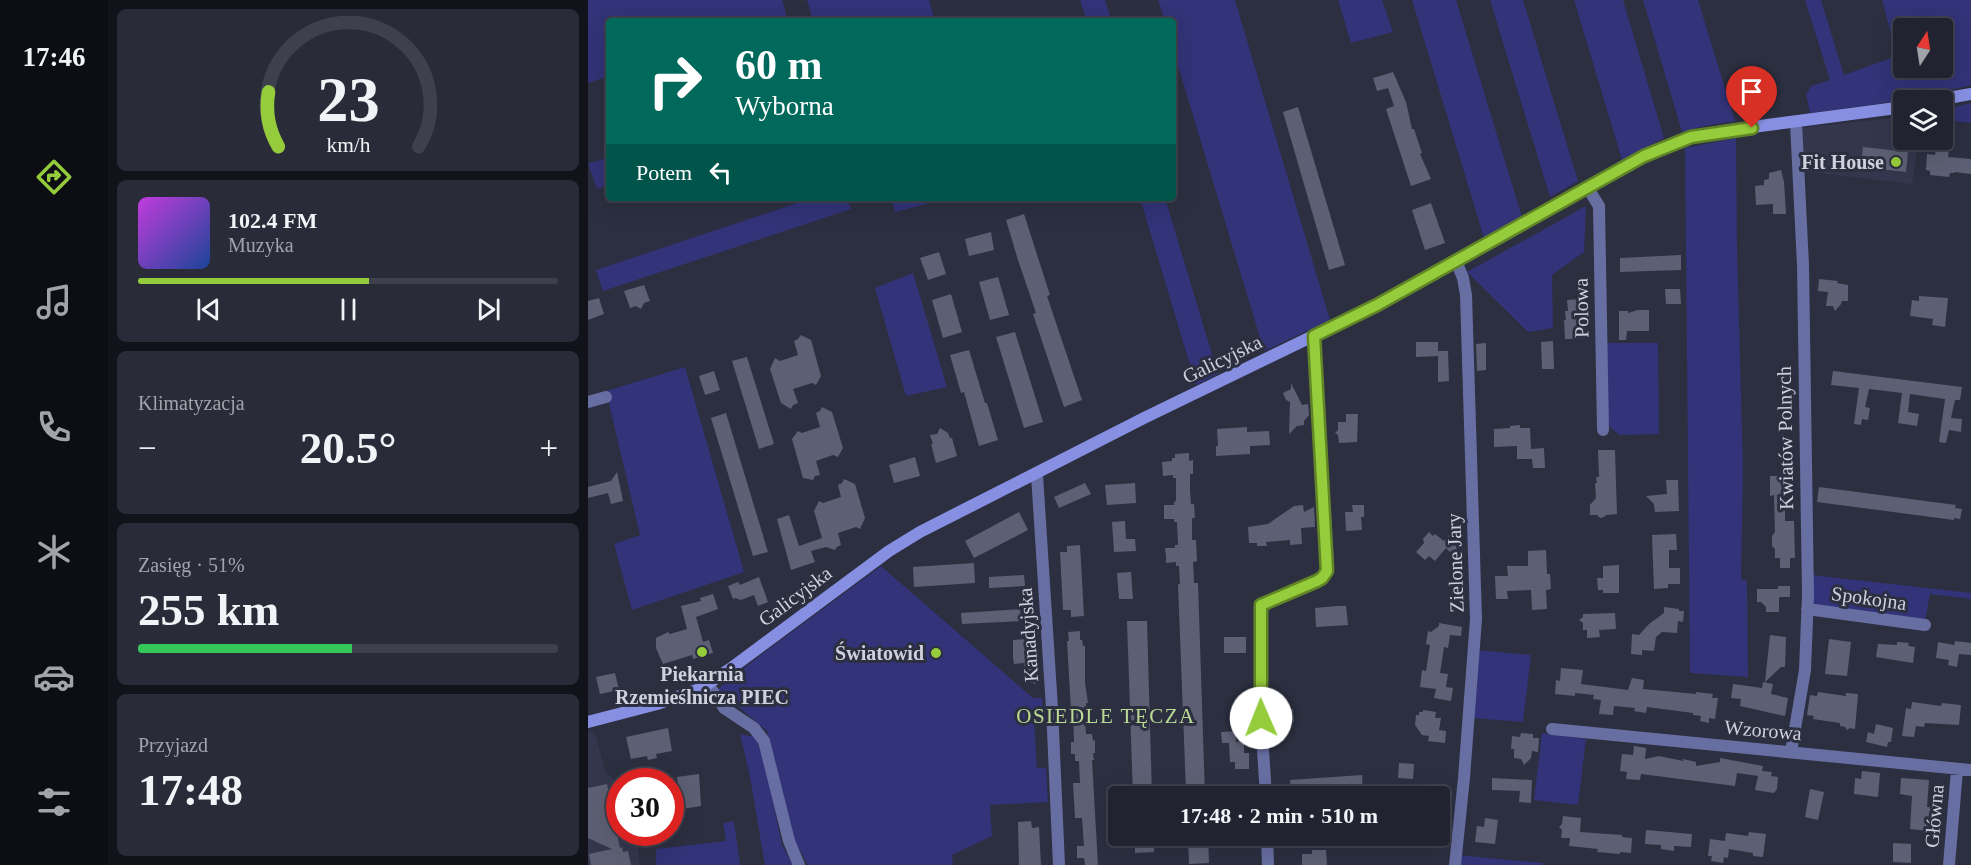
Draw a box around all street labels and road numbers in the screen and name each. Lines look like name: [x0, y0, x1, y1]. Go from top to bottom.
street label: Polowa: [1569, 278, 1593, 338]
street label: Galicyjska: [1179, 330, 1266, 389]
street label: Kwiatów Polnych: [1773, 366, 1798, 510]
street label: Zielone Jary: [1442, 513, 1469, 613]
street label: Galicyjska: [754, 561, 836, 631]
street label: Spokojna: [1830, 582, 1908, 615]
street label: Kanadyjska: [1014, 587, 1043, 683]
street label: Wzorowa: [1723, 716, 1803, 744]
street label: Główna: [1920, 783, 1948, 849]

